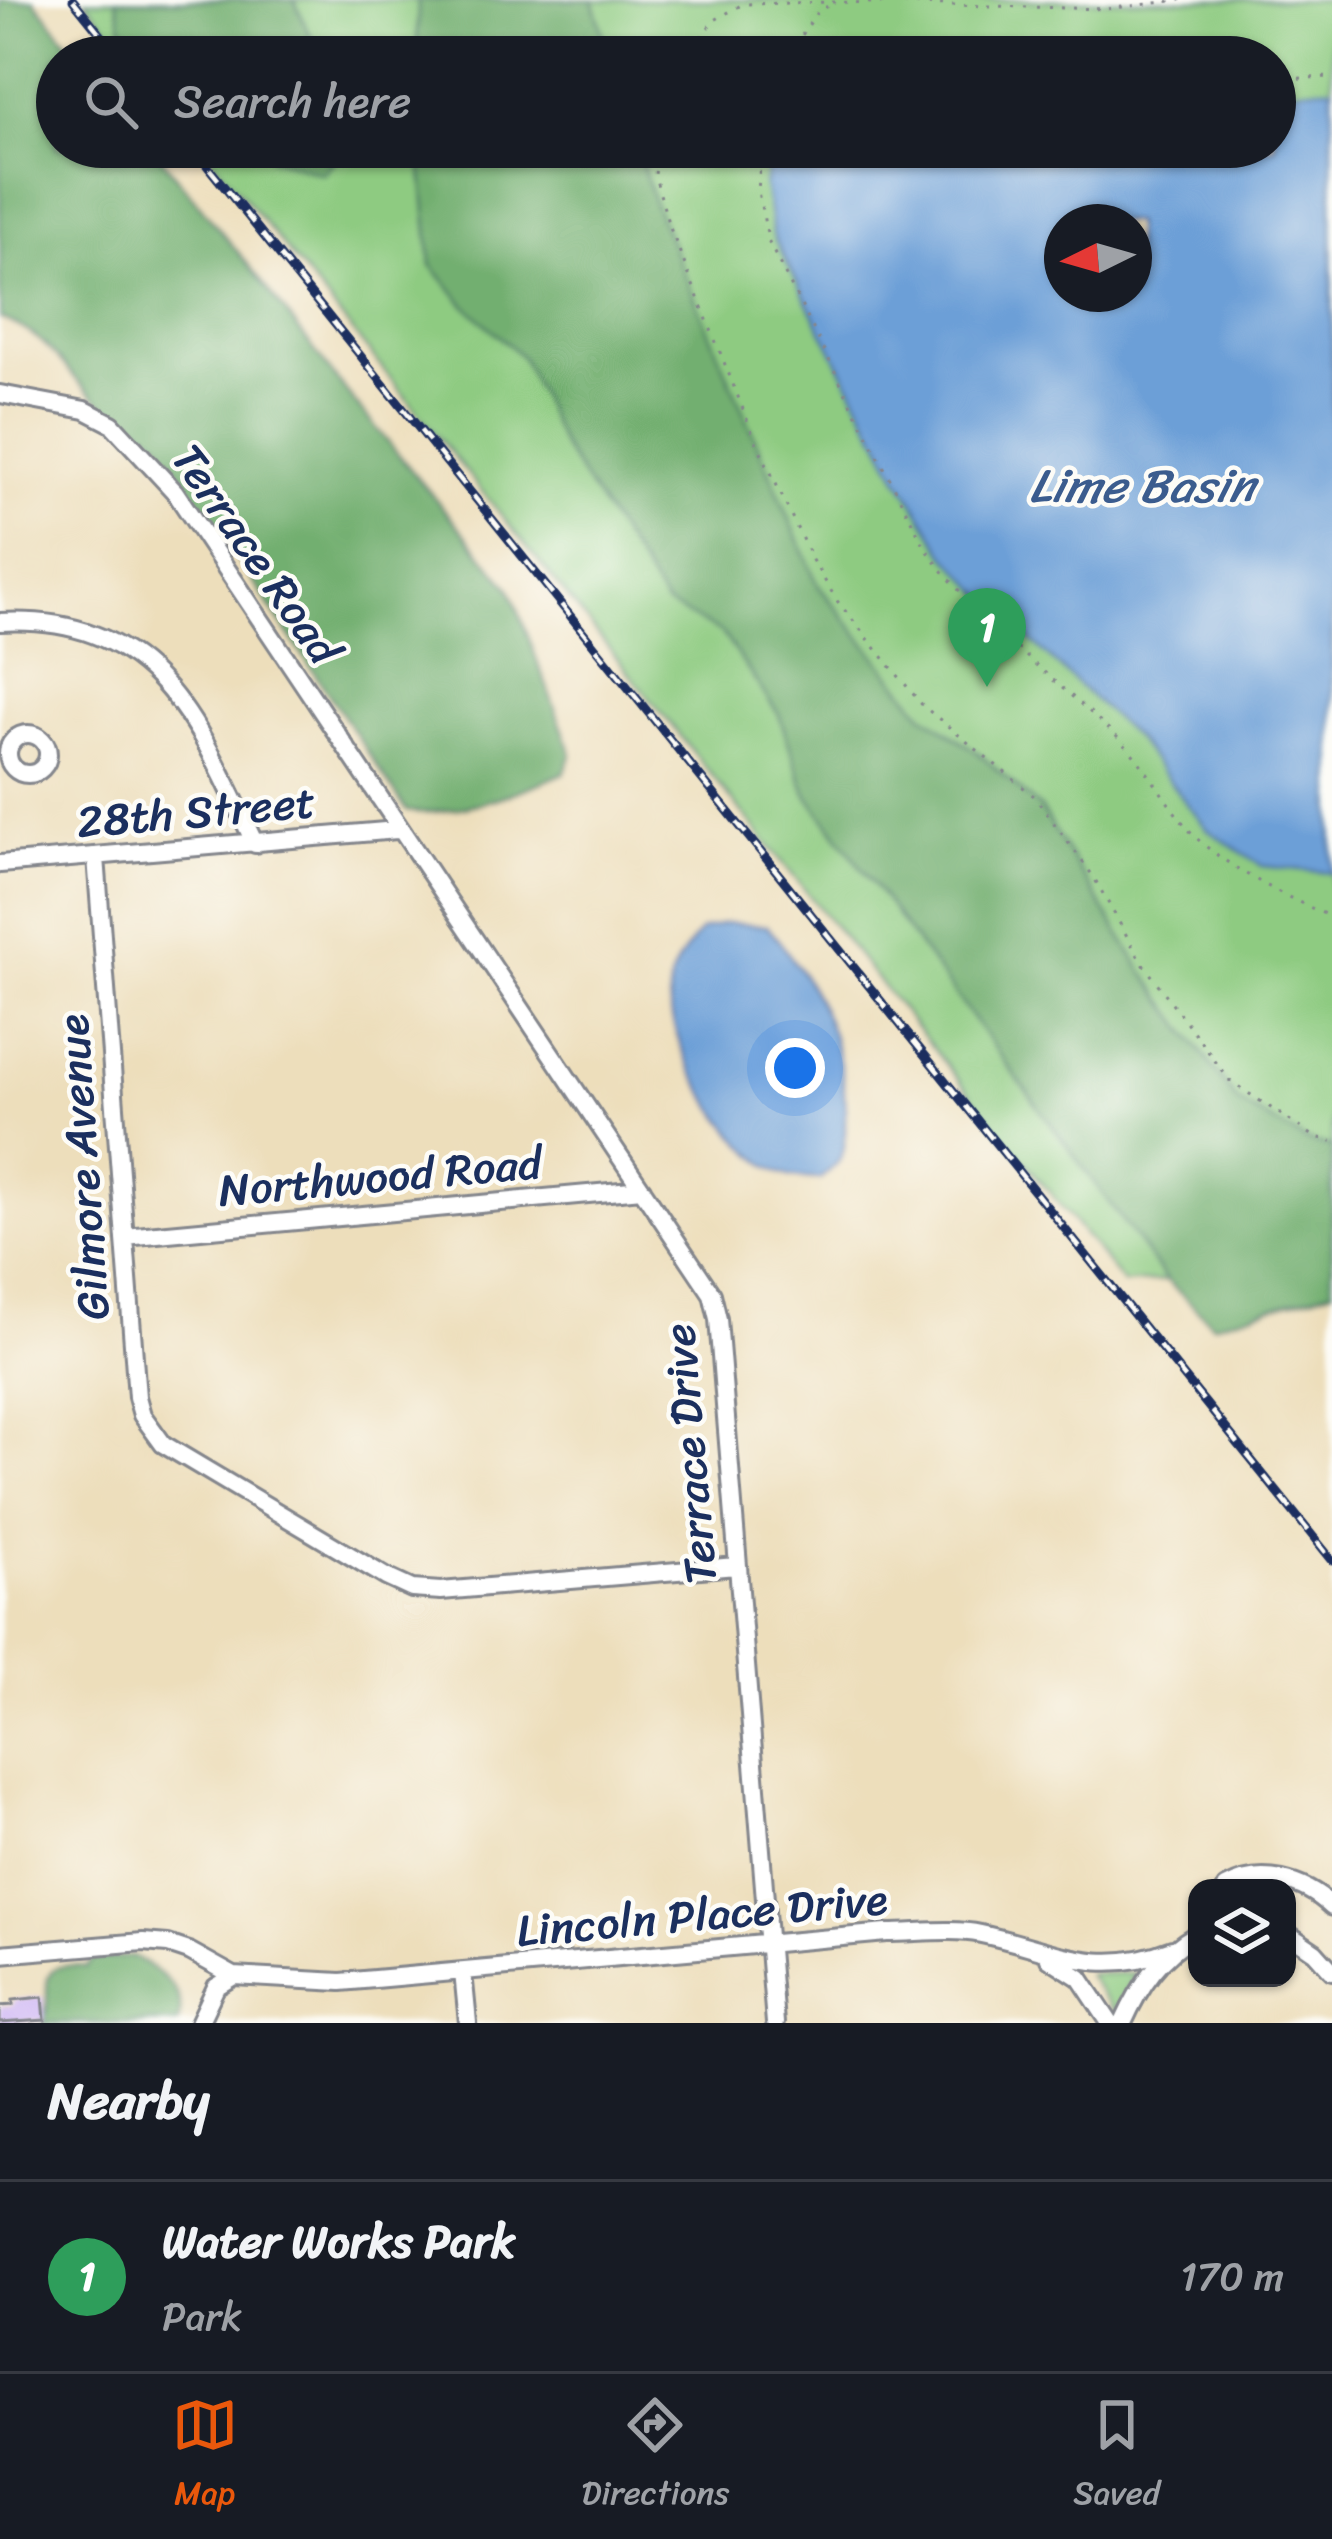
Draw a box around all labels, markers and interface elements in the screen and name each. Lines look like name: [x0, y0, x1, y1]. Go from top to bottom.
search box: [36, 36, 1296, 168]
text: Search here: [174, 62, 411, 142]
icon: search: [78, 69, 144, 135]
north arrow: [1044, 204, 1152, 312]
street label: Terrace Road: [150, 426, 364, 684]
water label: Lime Basin: [1029, 443, 1260, 528]
pin: 1: [948, 588, 1026, 687]
street label: 28th Street: [74, 762, 318, 862]
street label: Gilmore Avenue: [32, 1011, 134, 1323]
your location: [765, 1038, 825, 1098]
street label: Northwood Road: [215, 1123, 548, 1231]
street label: Terrace Drive: [639, 1320, 741, 1588]
street label: Lincoln Place Drive: [513, 1859, 891, 1971]
map controls: [1188, 1879, 1296, 1987]
button: layers: [1188, 1879, 1296, 1987]
text: Nearby: [48, 2056, 209, 2146]
text: Water Works Park: [162, 2202, 515, 2282]
text: 1: [79, 2242, 95, 2311]
text: 170 m: [1180, 2242, 1284, 2311]
text: Park: [162, 2282, 242, 2351]
tab: Map: [172, 2392, 238, 2522]
tab: Directions: [582, 2392, 729, 2522]
tab: Saved: [1073, 2392, 1160, 2522]

